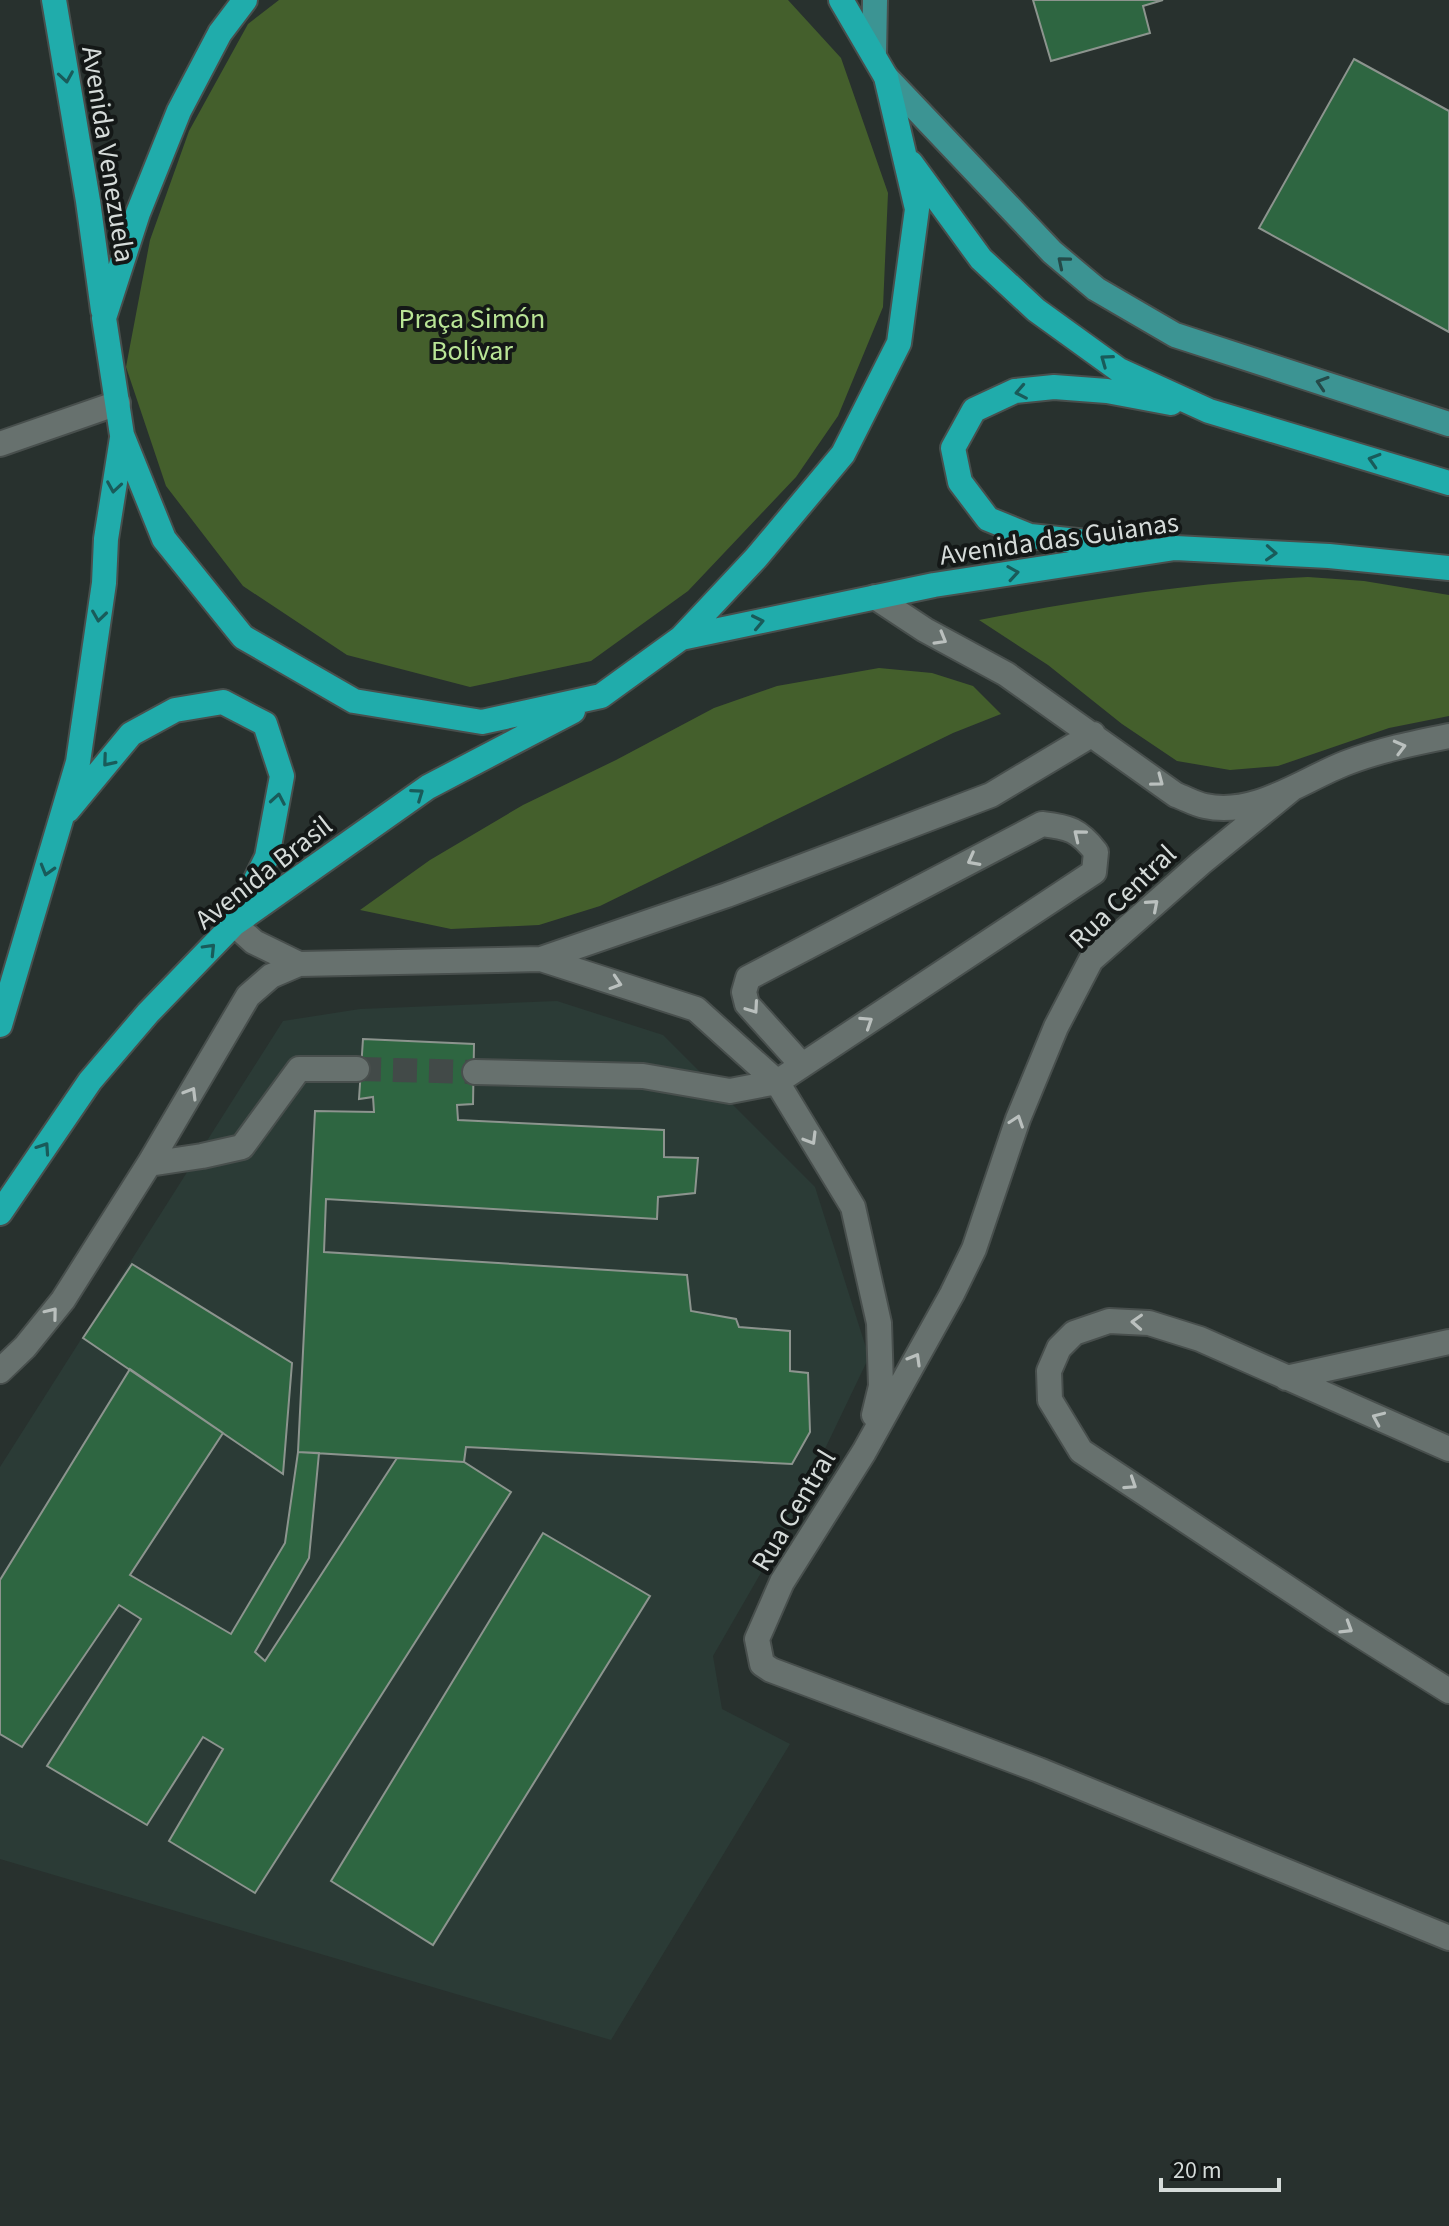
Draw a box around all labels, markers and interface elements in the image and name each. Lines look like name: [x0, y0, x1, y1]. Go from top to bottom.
street label: Avenida Venezuela: [71, 43, 145, 265]
one-way arrow: [57, 70, 74, 84]
one-way arrow: [1058, 257, 1073, 272]
park label: Praça Simón Bolívar: [399, 299, 545, 371]
one-way arrow: [1100, 356, 1114, 370]
one-way arrow: [1315, 376, 1329, 392]
one-way arrow: [1015, 383, 1029, 400]
one-way arrow: [1368, 453, 1382, 469]
one-way arrow: [106, 480, 123, 494]
street label: Avenida das Guianas: [937, 502, 1181, 576]
one-way arrow: [1265, 544, 1278, 561]
one-way arrow: [1006, 565, 1020, 582]
one-way arrow: [91, 610, 108, 623]
one-way arrow: [750, 614, 764, 631]
one-way arrow: [932, 629, 947, 645]
one-way arrow: [1392, 739, 1406, 756]
one-way arrow: [104, 752, 118, 767]
one-way arrow: [1149, 772, 1164, 786]
one-way arrow: [410, 789, 424, 804]
one-way arrow: [268, 792, 285, 806]
street label: Avenida Brasil: [186, 806, 341, 939]
one-way arrow: [1073, 831, 1088, 845]
street label: Rua Central: [1060, 835, 1185, 958]
one-way arrow: [967, 850, 982, 865]
one-way arrow: [39, 863, 56, 877]
one-way arrow: [1143, 900, 1158, 914]
one-way arrow: [201, 944, 215, 958]
one-way arrow: [608, 974, 622, 990]
one-way arrow: [743, 999, 758, 1014]
one-way arrow: [858, 1017, 873, 1032]
one-way arrow: [181, 1087, 196, 1102]
one-way arrow: [1008, 1115, 1024, 1129]
one-way arrow: [802, 1130, 817, 1145]
one-way arrow: [34, 1143, 49, 1157]
one-way arrow: [42, 1308, 57, 1322]
one-way arrow: [1130, 1314, 1143, 1331]
one-way arrow: [905, 1353, 921, 1368]
one-way arrow: [1371, 1412, 1386, 1428]
street label: Rua Central: [742, 1442, 846, 1579]
one-way arrow: [1122, 1474, 1136, 1489]
one-way arrow: [1338, 1618, 1353, 1633]
scale bar: [1161, 2142, 1279, 2192]
text: 20 m: [1173, 2153, 1222, 2188]

